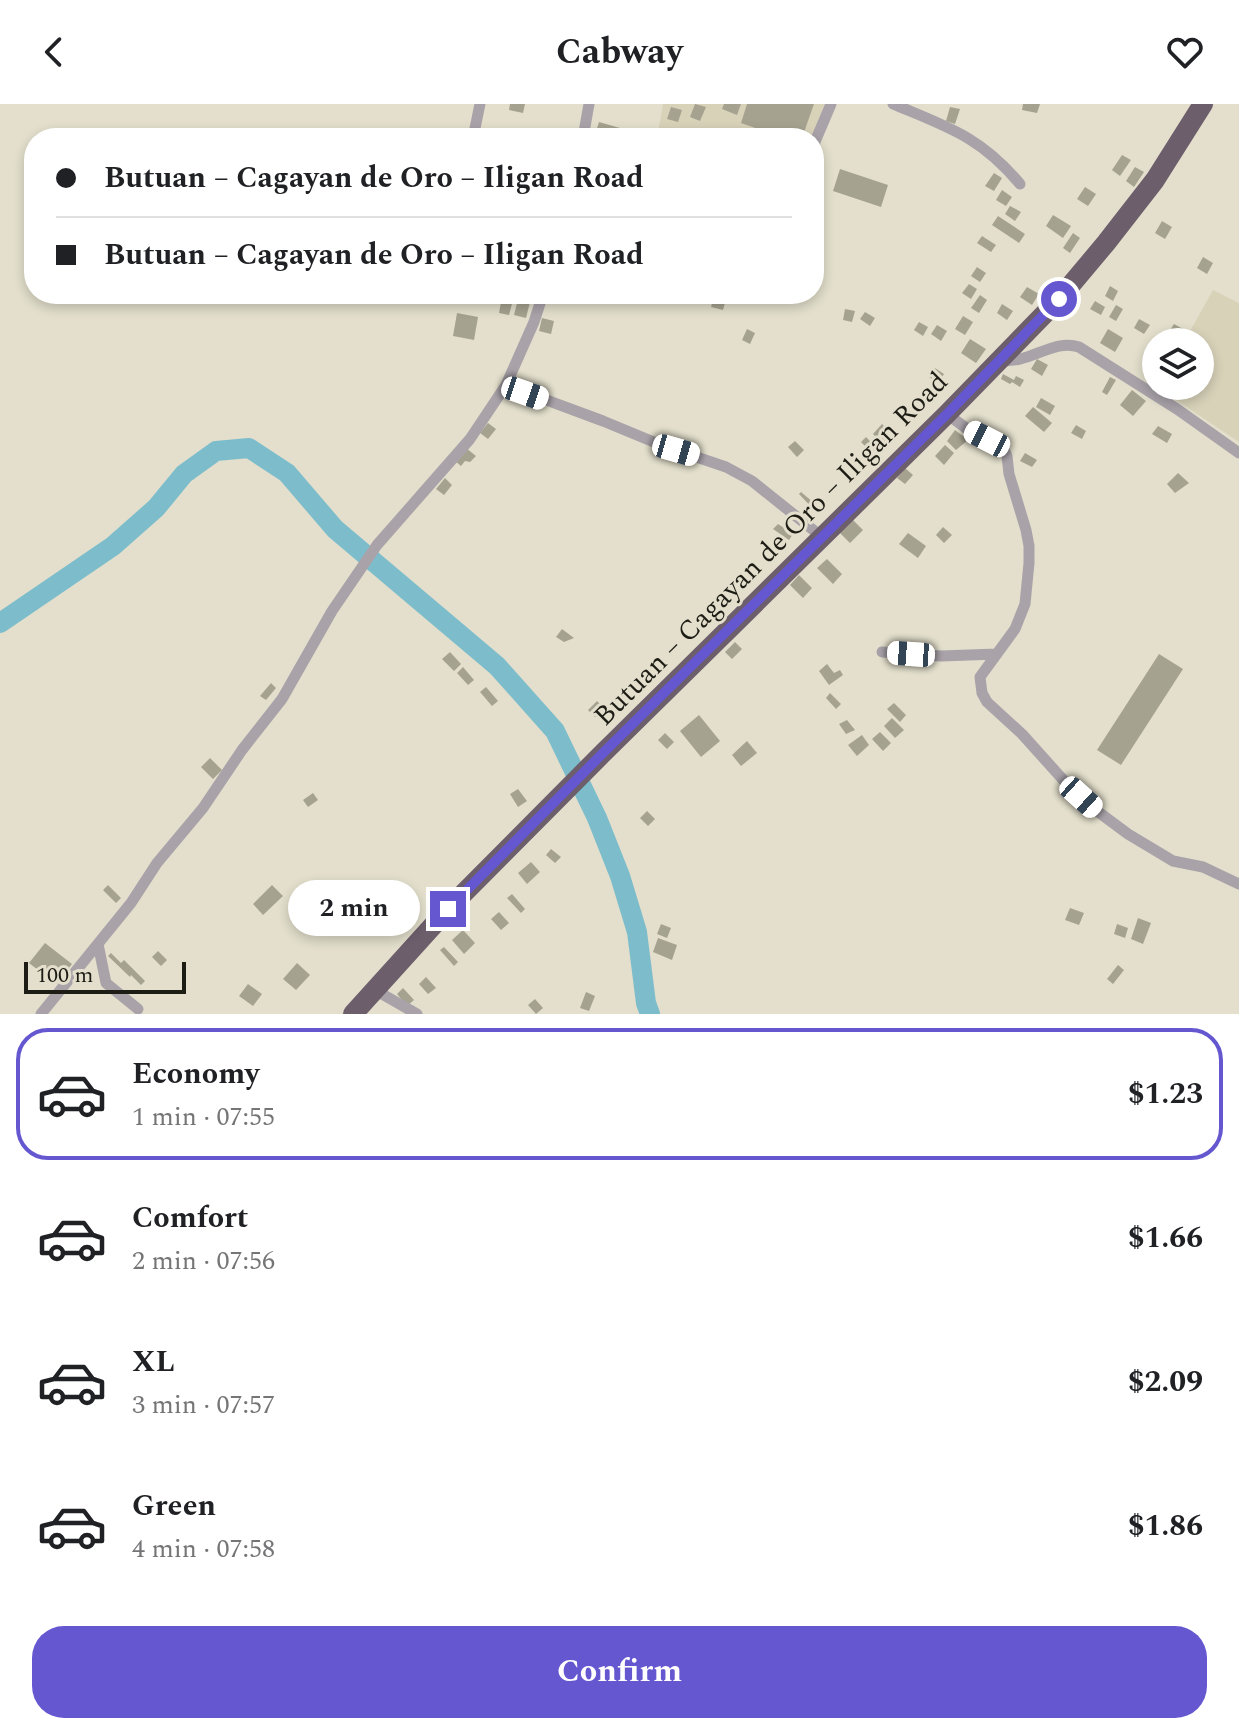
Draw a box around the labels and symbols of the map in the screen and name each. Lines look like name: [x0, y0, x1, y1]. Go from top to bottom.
route start: [1041, 281, 1077, 317]
street label: Butuan – Cagayan de Oro – Iligan Road: [584, 362, 958, 736]
car: [498, 374, 552, 412]
car: [960, 417, 1014, 461]
car: [650, 432, 702, 468]
car: [886, 640, 936, 668]
car: [1055, 772, 1107, 822]
callout: 2 min: [288, 881, 420, 937]
route end: [430, 891, 466, 927]
scale bar: [24, 958, 186, 994]

